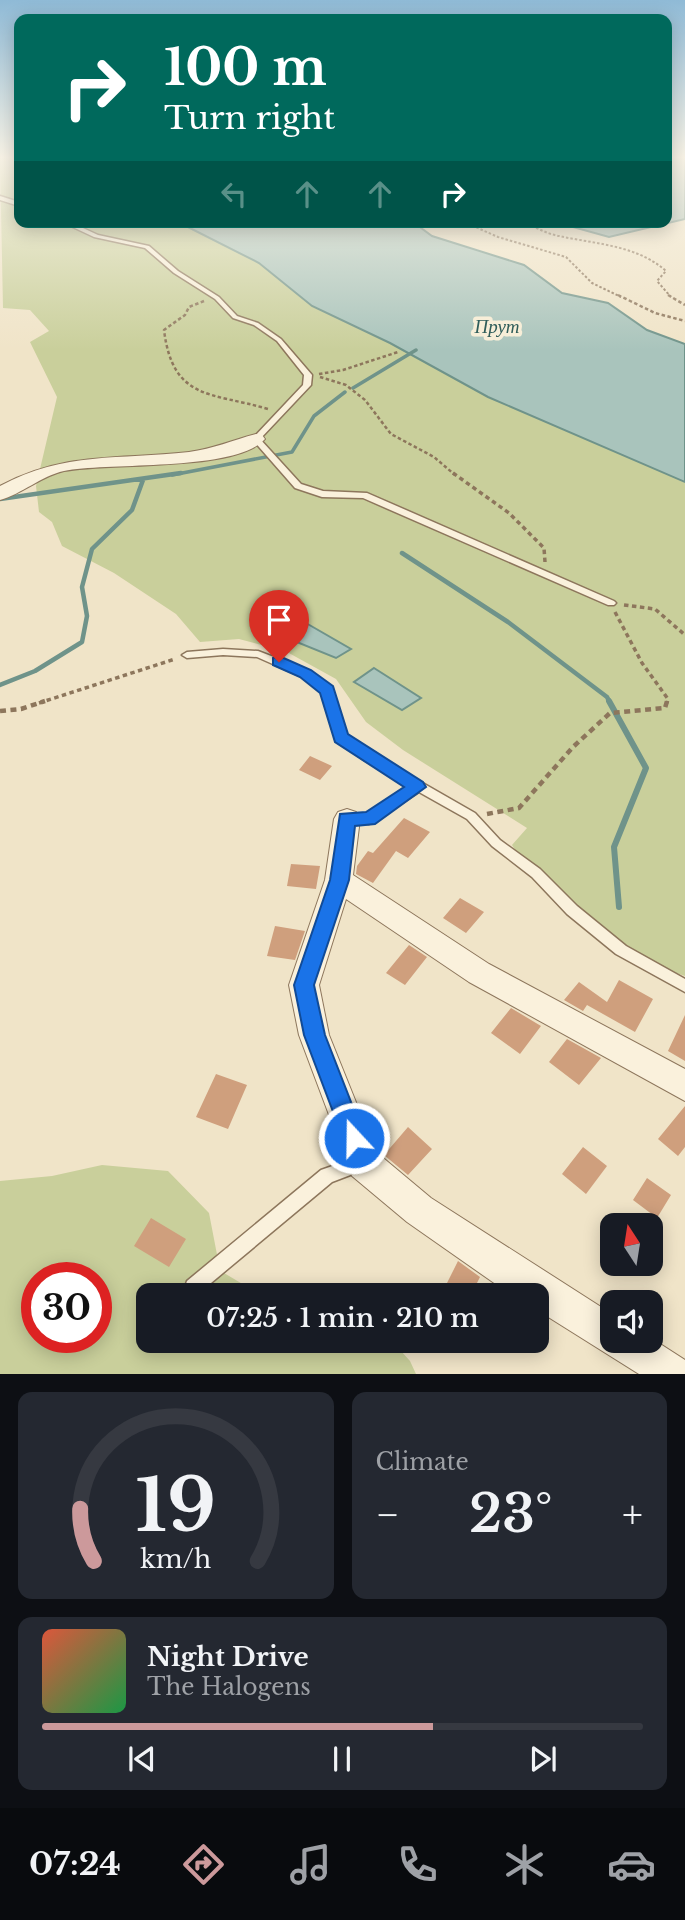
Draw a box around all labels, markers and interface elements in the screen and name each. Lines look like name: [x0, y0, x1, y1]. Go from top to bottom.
text: 100 m: [164, 37, 327, 98]
icon: right: [49, 42, 140, 133]
text: Turn right: [164, 98, 335, 138]
icon: left: [215, 175, 253, 213]
icon: ahead: [288, 175, 326, 213]
icon: ahead: [361, 175, 399, 213]
icon: right: [434, 175, 472, 213]
water label: Прут: [473, 315, 520, 338]
pin: [249, 590, 309, 662]
icon: arrive: [260, 601, 298, 639]
position arrow: [317, 1101, 391, 1175]
north arrow: [600, 1213, 663, 1276]
map controls: [600, 1213, 663, 1353]
speed limit sign: 30: [21, 1262, 112, 1353]
button: sound: [600, 1290, 663, 1353]
text: 07:25 · 1 min · 210 m: [206, 1302, 479, 1334]
text: Climate: [376, 1448, 469, 1476]
text: 19: [135, 1461, 216, 1552]
text: 23°: [469, 1482, 553, 1546]
text: −: [376, 1491, 400, 1538]
text: +: [622, 1491, 643, 1538]
text: km/h: [140, 1544, 211, 1575]
text: Night Drive: [147, 1641, 309, 1673]
text: The Halogens: [147, 1673, 311, 1701]
icon: previous: [123, 1740, 161, 1778]
icon: pause: [323, 1740, 361, 1778]
icon: next: [524, 1740, 562, 1778]
icon: directions: [179, 1840, 228, 1889]
icon: music: [286, 1840, 335, 1889]
icon: phone: [393, 1840, 442, 1889]
icon: climate: [500, 1840, 549, 1889]
icon: car: [607, 1840, 656, 1889]
text: 07:24: [29, 1844, 121, 1884]

